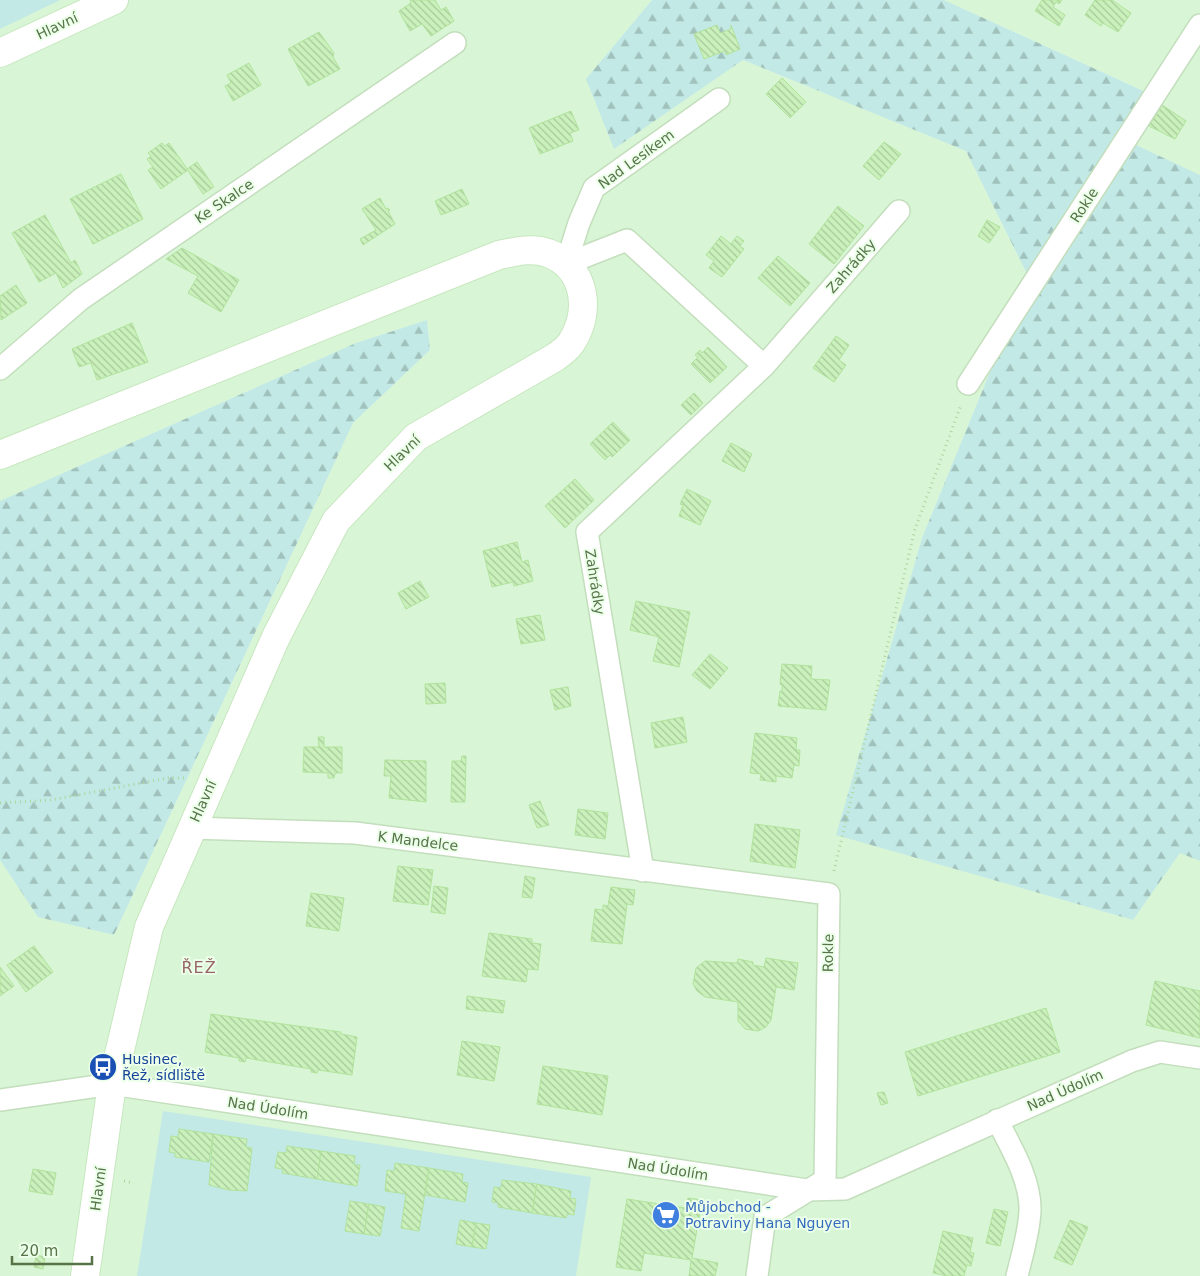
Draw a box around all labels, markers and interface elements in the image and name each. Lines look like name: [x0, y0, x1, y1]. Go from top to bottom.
street label: Hlavní: [34, 9, 81, 43]
street label: Nad Lesíkem: [595, 126, 677, 192]
street label: Ke Skalce: [192, 176, 256, 226]
street label: Rokle: [1067, 185, 1101, 225]
street label: Zahrádky: [823, 236, 879, 296]
street label: Hlavní: [381, 431, 424, 474]
street label: Zahrádky: [582, 548, 608, 616]
street label: Hlavní: [187, 777, 220, 824]
street label: K Mandelce: [377, 828, 459, 854]
street label: Rokle: [820, 934, 836, 972]
district label: ŘEŽ: [181, 958, 217, 977]
place label: Husinec, Řež, sídliště: [122, 1051, 205, 1083]
bus stop icon: Husinec, Řež, sídliště: [88, 1052, 118, 1082]
street label: Nad Údolím: [1024, 1065, 1105, 1114]
street label: Nad Údolím: [226, 1093, 310, 1122]
street label: Nad Údolím: [626, 1154, 710, 1183]
street label: Hlavní: [87, 1165, 109, 1212]
place label: Můjobchod - Potraviny Hana Nguyen: [685, 1199, 850, 1231]
supermarket icon: Můjobchod - Potraviny Hana Nguyen: [651, 1200, 681, 1230]
scale bar: [12, 1234, 92, 1266]
text: 20 m: [20, 1242, 58, 1260]

